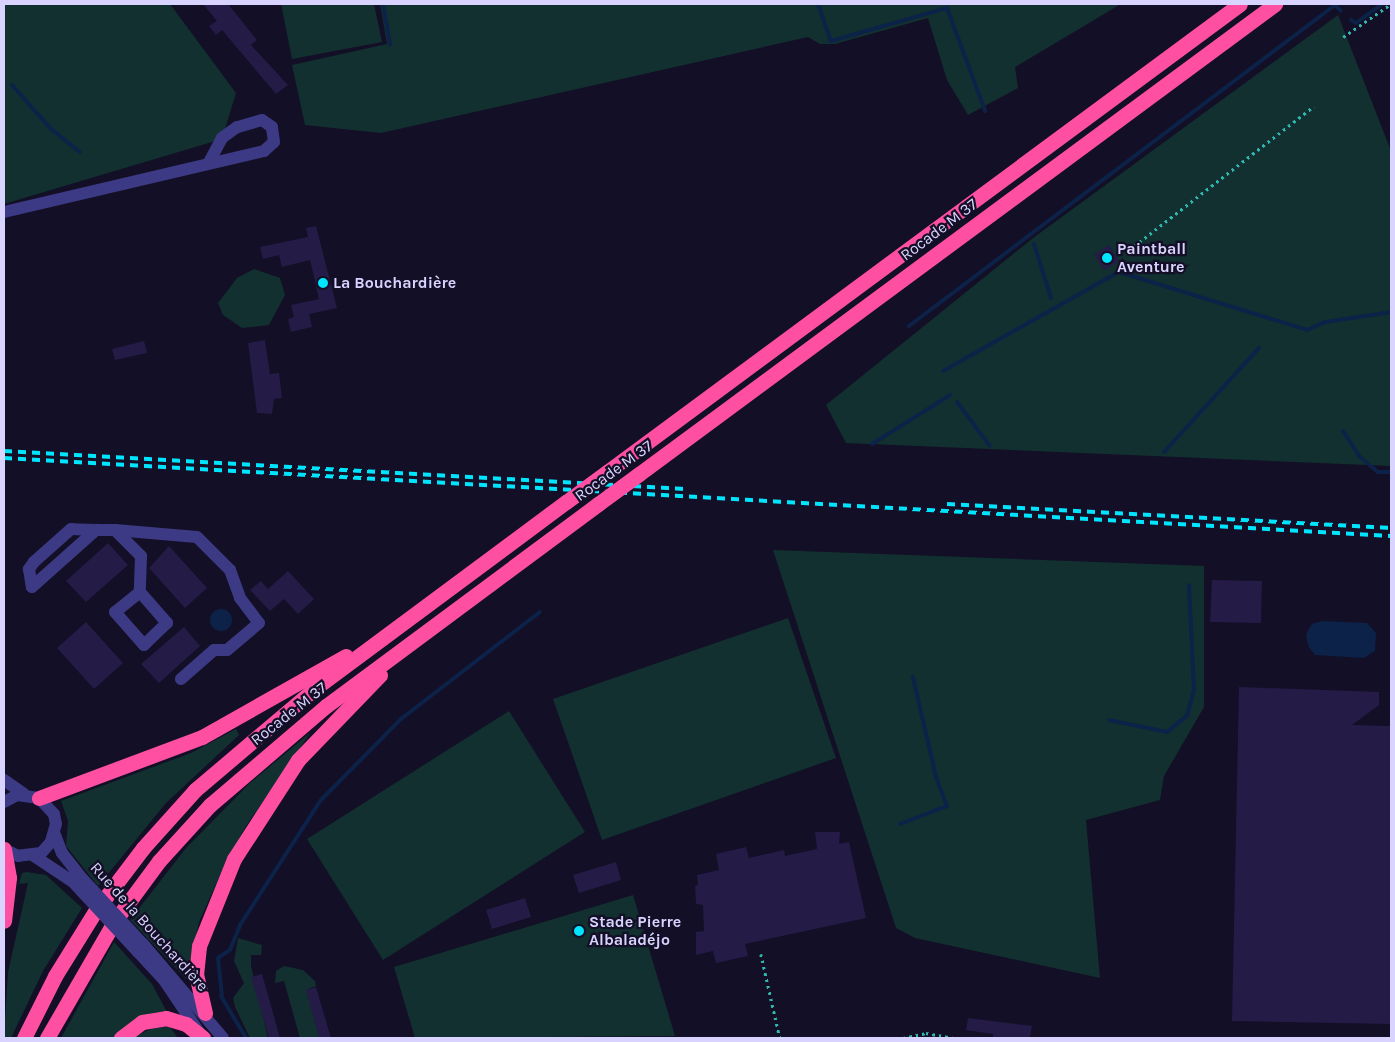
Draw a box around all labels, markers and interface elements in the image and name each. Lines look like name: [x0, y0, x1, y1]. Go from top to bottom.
street label: Rocade M 37: [897, 195, 981, 265]
place label: Paintball Aventure: [1117, 239, 1186, 277]
marker: Paintball Aventure: [1101, 252, 1113, 264]
place label: La Bouchardière: [333, 273, 456, 293]
marker: La Bouchardière: [317, 277, 329, 289]
street label: Rocade M 37: [571, 436, 657, 506]
street label: Rocade M 37: [247, 678, 331, 750]
street label: Rue de la Bouchardière: [86, 858, 212, 996]
place label: Stade Pierre Albaladéjo: [589, 912, 681, 950]
marker: Stade Pierre Albaladéjo: [573, 925, 585, 937]

